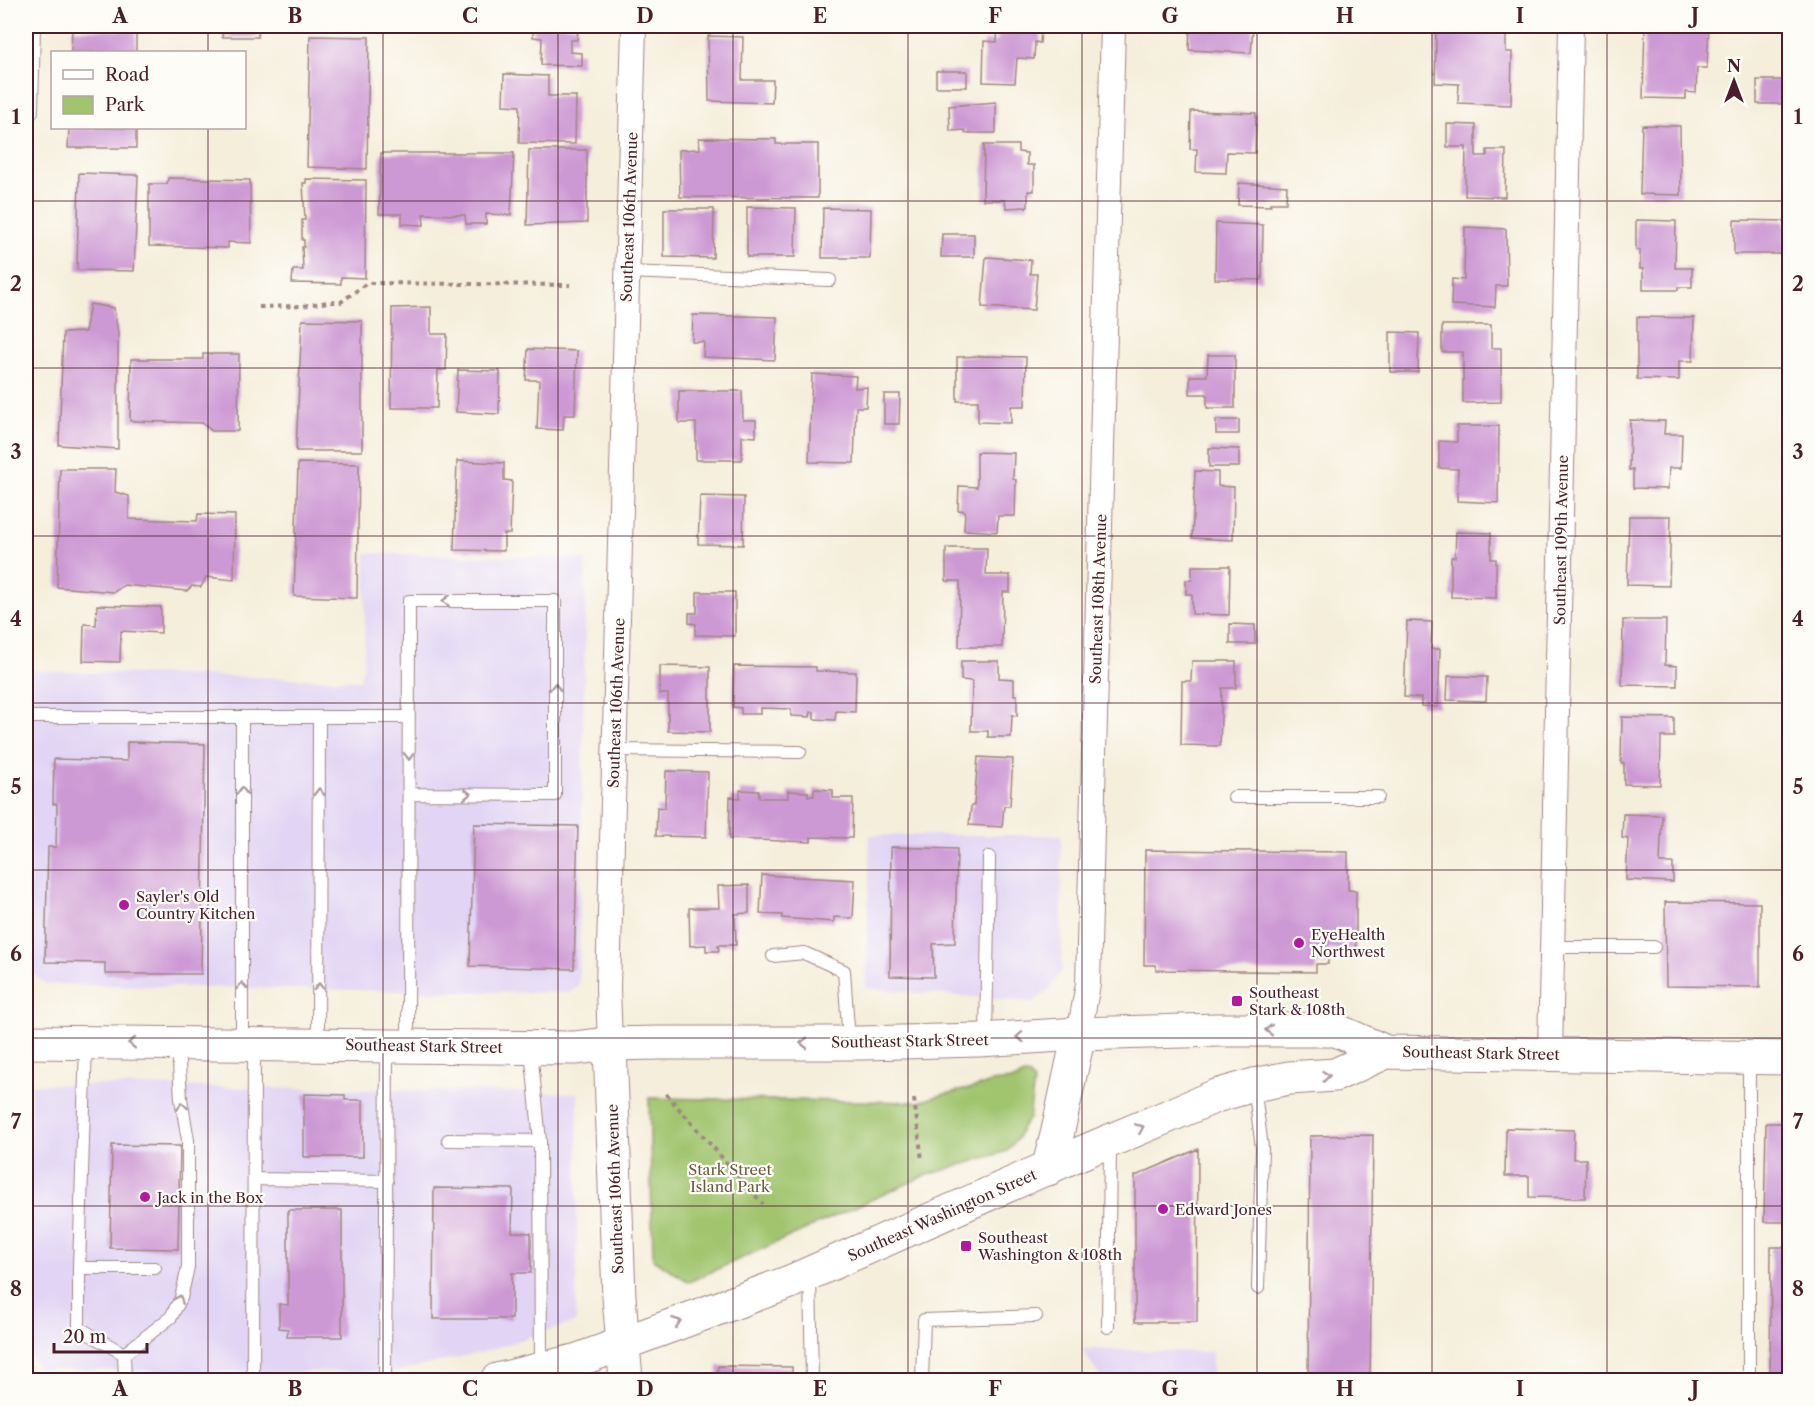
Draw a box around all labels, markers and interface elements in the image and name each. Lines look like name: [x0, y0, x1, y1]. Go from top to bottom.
text: A: [111, 4, 128, 28]
text: B: [288, 4, 303, 28]
text: C: [462, 4, 478, 28]
text: D: [636, 4, 654, 28]
text: E: [813, 4, 827, 28]
text: F: [988, 4, 1002, 28]
text: G: [1162, 4, 1179, 28]
text: H: [1336, 4, 1354, 28]
text: I: [1516, 4, 1524, 28]
text: J: [1687, 4, 1699, 28]
legend: [51, 51, 246, 129]
north arrow: [1704, 51, 1764, 111]
text: N: [1727, 56, 1741, 76]
text: Road: [105, 64, 150, 86]
text: Park: [105, 94, 146, 116]
text: 1: [12, 105, 21, 129]
text: 1: [1794, 105, 1803, 129]
street label: Southeast 106th Avenue: [617, 132, 641, 302]
text: 2: [10, 272, 22, 296]
text: 2: [1792, 272, 1804, 296]
text: 3: [10, 440, 22, 464]
text: 3: [1792, 440, 1804, 464]
street label: Southeast 109th Avenue: [1550, 455, 1572, 625]
street label: Southeast 108th Avenue: [1086, 514, 1110, 684]
one-way arrow: [441, 595, 450, 607]
text: 4: [10, 607, 22, 631]
text: 4: [1792, 607, 1804, 631]
street label: Southeast 106th Avenue: [604, 618, 628, 788]
one-way arrow: [549, 682, 561, 691]
one-way arrow: [403, 751, 415, 760]
text: 5: [10, 775, 22, 799]
text: 5: [1792, 775, 1804, 799]
one-way arrow: [236, 786, 248, 795]
one-way arrow: [313, 787, 325, 796]
one-way arrow: [463, 788, 472, 800]
place label: Sayler's Old Country Kitchen: [136, 887, 256, 923]
marker: Sayler's Old Country Kitchen: [117, 898, 131, 912]
place label: EyeHealth Northwest: [1311, 925, 1386, 961]
marker: EyeHealth Northwest: [1292, 936, 1306, 950]
text: 6: [10, 942, 22, 966]
text: 6: [1792, 942, 1804, 966]
one-way arrow: [236, 981, 248, 990]
one-way arrow: [313, 982, 325, 991]
place label: Southeast Stark & 108th: [1249, 983, 1346, 1019]
marker: Southeast Stark & 108th: [1230, 994, 1244, 1008]
one-way arrow: [1265, 1024, 1274, 1036]
street label: Southeast Stark Street: [831, 1030, 990, 1052]
one-way arrow: [1016, 1031, 1025, 1044]
street label: Southeast Stark Street: [345, 1035, 504, 1057]
one-way arrow: [127, 1037, 136, 1049]
one-way arrow: [800, 1037, 809, 1049]
street label: Southeast Stark Street: [1402, 1042, 1561, 1064]
one-way arrow: [1321, 1070, 1331, 1083]
one-way arrow: [177, 1102, 189, 1111]
street label: Southeast 106th Avenue: [603, 1104, 627, 1274]
text: 7: [11, 1110, 22, 1134]
text: 7: [1793, 1110, 1804, 1134]
one-way arrow: [1134, 1123, 1145, 1135]
park label: Stark Street Island Park: [688, 1160, 772, 1196]
street label: Southeast Washington Street: [845, 1164, 1040, 1265]
place label: Jack in the Box: [155, 1188, 264, 1207]
marker: Jack in the Box: [138, 1190, 152, 1204]
place label: Edward Jones: [1175, 1200, 1272, 1219]
marker: Edward Jones: [1156, 1202, 1170, 1216]
place label: Southeast Washington & 108th: [977, 1228, 1123, 1264]
marker: Southeast Washington & 108th: [959, 1239, 973, 1253]
text: 8: [10, 1277, 22, 1301]
text: 8: [1792, 1277, 1804, 1301]
one-way arrow: [172, 1295, 184, 1306]
scale bar: [54, 1316, 147, 1354]
one-way arrow: [672, 1317, 682, 1330]
text: 20 m: [63, 1326, 107, 1348]
text: A: [111, 1377, 128, 1401]
text: B: [288, 1377, 303, 1401]
text: C: [462, 1377, 478, 1401]
text: D: [636, 1377, 654, 1401]
text: E: [813, 1377, 827, 1401]
text: F: [988, 1377, 1002, 1401]
text: G: [1162, 1377, 1179, 1401]
text: H: [1336, 1377, 1354, 1401]
text: I: [1516, 1377, 1524, 1401]
text: J: [1687, 1377, 1699, 1401]

